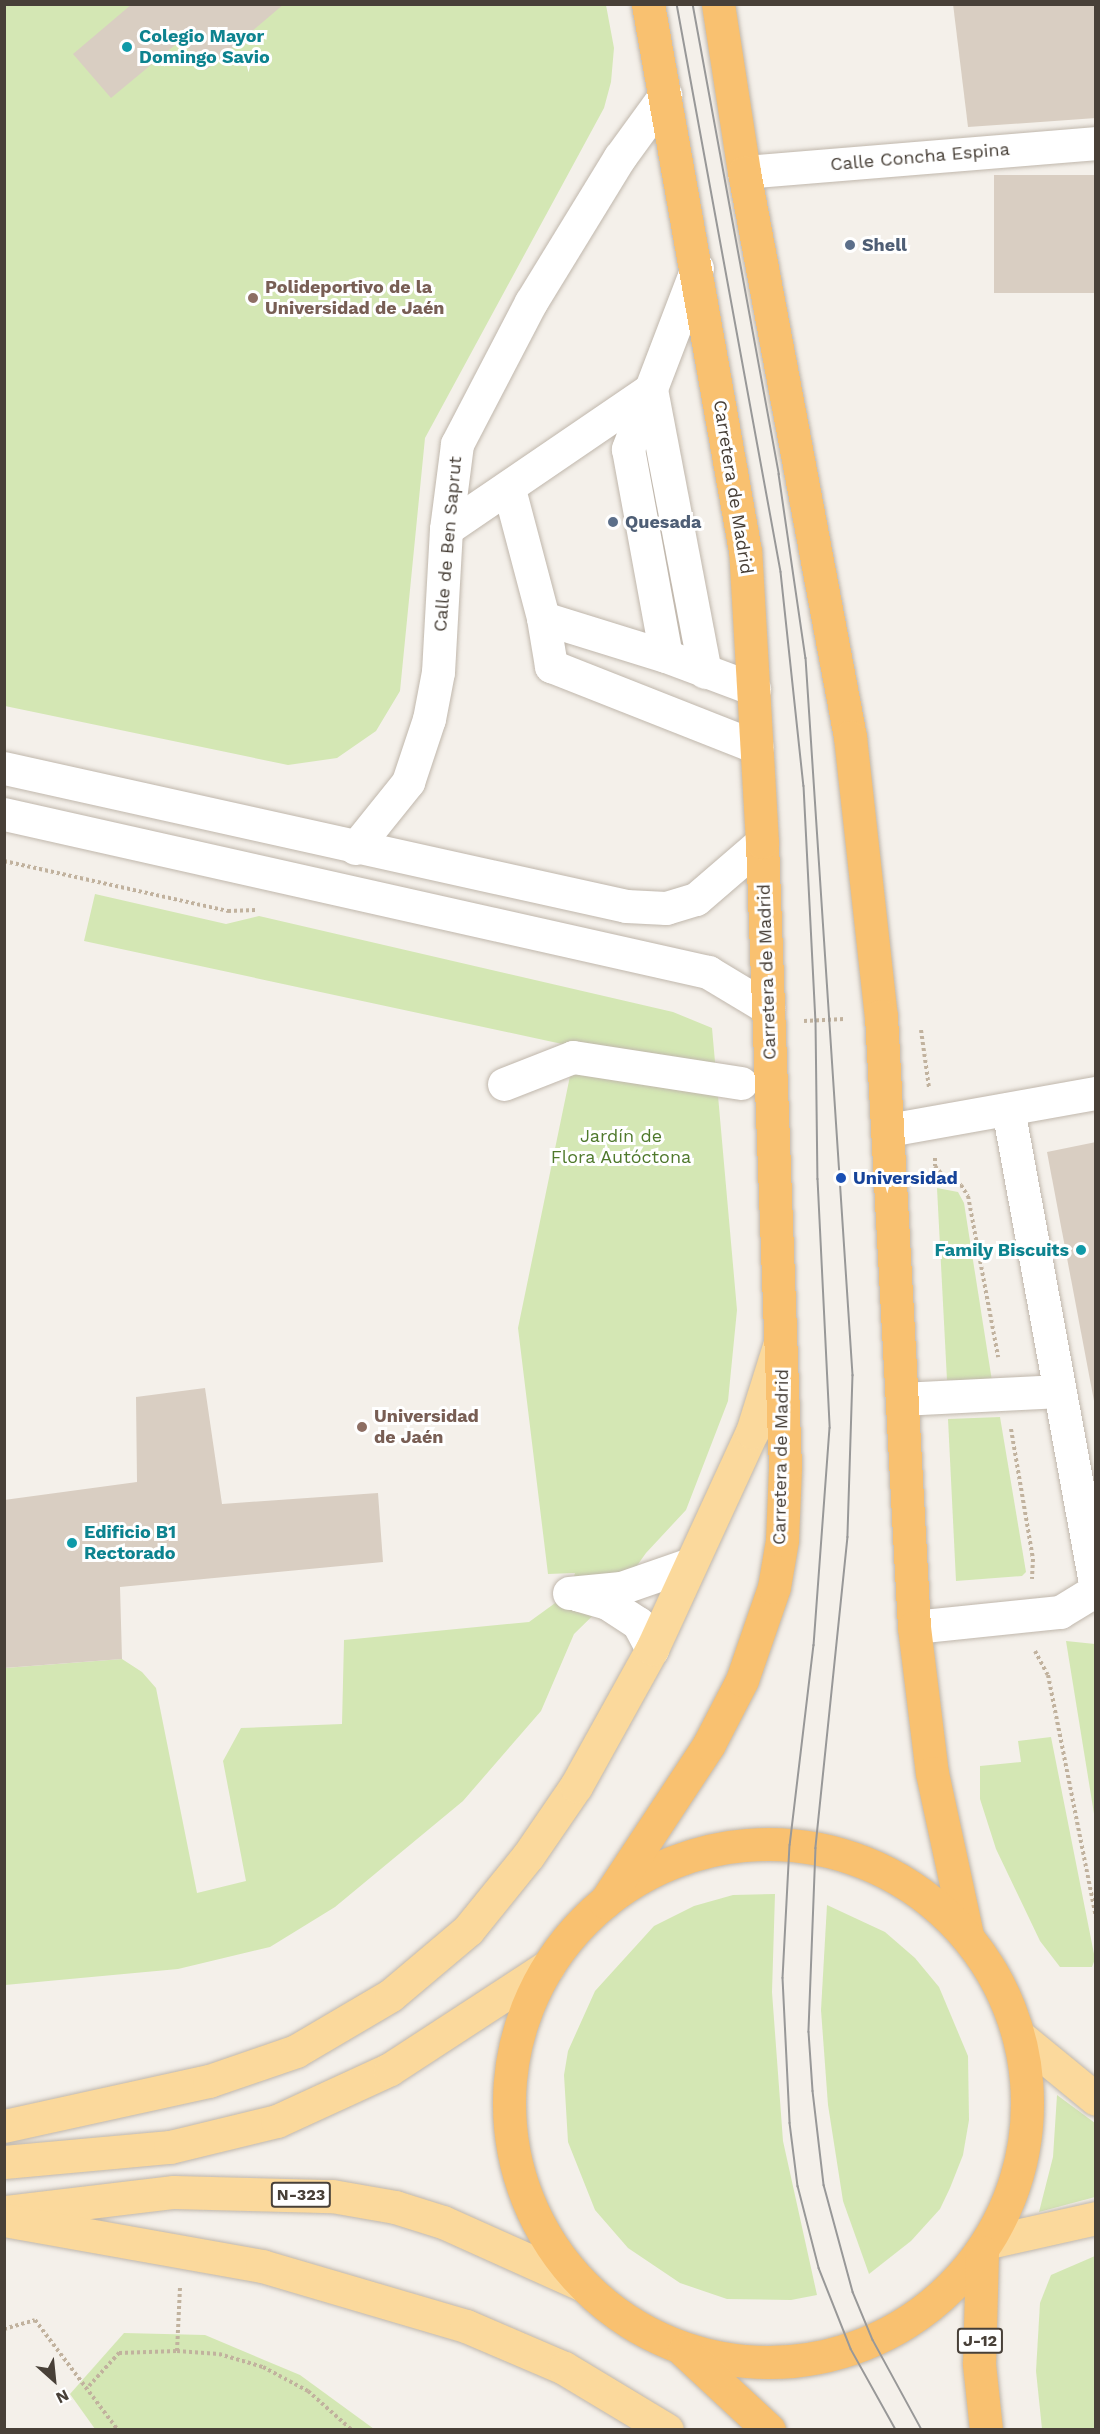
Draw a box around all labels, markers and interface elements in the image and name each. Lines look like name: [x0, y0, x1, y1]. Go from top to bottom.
place label: Colegio Mayor Domingo Savio: [139, 26, 270, 68]
marker: Colegio Mayor Domingo Savio: [120, 40, 134, 54]
street label: Calle Concha Espina: [829, 138, 1011, 176]
place label: Shell: [862, 234, 907, 256]
marker: Shell: [843, 238, 857, 252]
place label: Polideportivo de la Universidad de Jaén: [265, 277, 445, 320]
marker: Polideportivo de la Universidad de Jaén: [246, 291, 260, 305]
street label: Carretera de Madrid: [709, 398, 757, 576]
street label: Calle de Ben Saprut: [430, 455, 466, 633]
place label: Quesada: [625, 511, 701, 533]
marker: Quesada: [606, 515, 620, 529]
street label: Carretera de Madrid: [753, 883, 781, 1061]
park label: Jardín de Flora Autóctona: [550, 1126, 692, 1168]
place label: Universidad: [853, 1167, 958, 1189]
marker: Universidad: [834, 1171, 848, 1185]
place label: Family Biscuits: [934, 1239, 1069, 1261]
marker: Family Biscuits: [1074, 1243, 1088, 1257]
street label: Carretera de Madrid: [769, 1369, 793, 1545]
place label: Universidad de Jaén: [374, 1406, 479, 1448]
marker: Universidad de Jaén: [355, 1420, 369, 1434]
place label: Edificio B1 Rectorado: [84, 1522, 176, 1564]
marker: Edificio B1 Rectorado: [65, 1536, 79, 1550]
road number: N-323: [270, 2182, 332, 2208]
road number: J-12: [956, 2328, 1004, 2354]
north arrow: [24, 2350, 84, 2410]
text: N: [53, 2385, 72, 2408]

